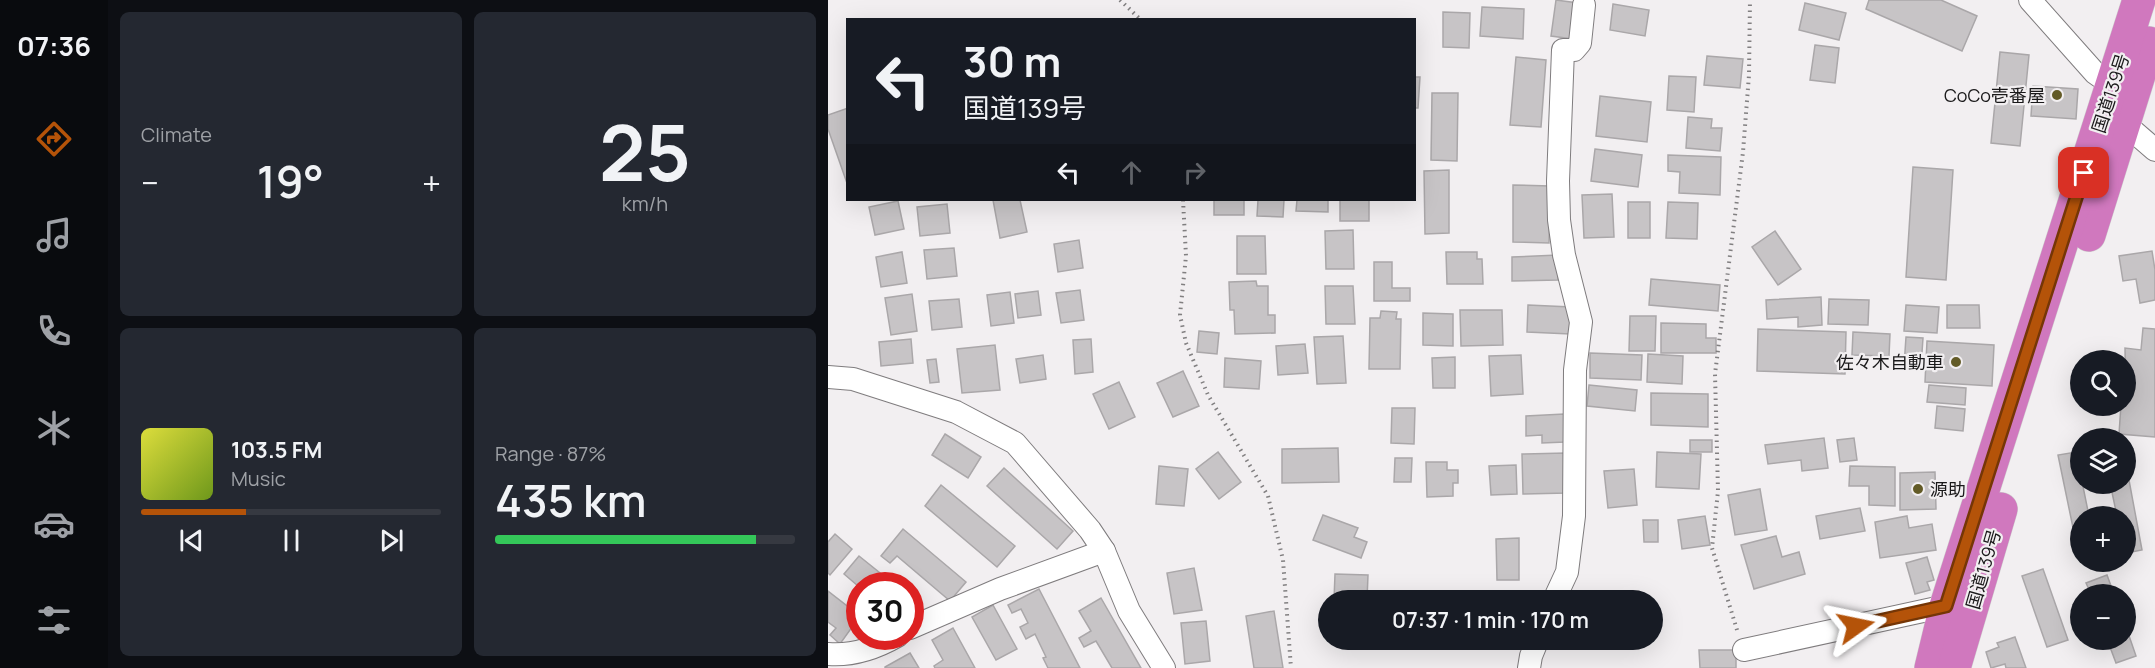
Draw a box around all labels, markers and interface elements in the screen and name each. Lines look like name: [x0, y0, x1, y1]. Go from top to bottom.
text: 07:36: [17, 27, 91, 64]
text: 30 m: [963, 32, 1061, 90]
icon: left: [864, 42, 942, 120]
street label: 国道139号: [2086, 50, 2134, 136]
place label: CoCo壱番屋: [1944, 83, 2045, 107]
marker: CoCo壱番屋: [2050, 88, 2064, 102]
text: 国道139号: [963, 89, 1086, 126]
text: 25: [599, 98, 691, 204]
icon: directions: [33, 118, 75, 160]
text: Climate: [141, 121, 212, 148]
pin: [2058, 147, 2109, 198]
text: 19°: [257, 150, 324, 212]
icon: left: [1052, 156, 1085, 189]
icon: ahead: [1115, 156, 1148, 189]
icon: right: [1178, 156, 1211, 189]
icon: arrive: [2067, 156, 2100, 189]
text: −: [141, 160, 159, 205]
text: +: [422, 160, 441, 205]
text: km/h: [622, 190, 668, 217]
icon: music: [33, 214, 75, 256]
icon: phone: [33, 310, 75, 352]
place label: 佐々木自動車: [1836, 350, 1944, 374]
map controls: [2070, 350, 2136, 650]
button: search: [2070, 350, 2136, 416]
marker: 佐々木自動車: [1949, 355, 1963, 369]
icon: climate: [33, 407, 75, 449]
button: layers: [2070, 428, 2136, 494]
text: 103.5 FM: [231, 435, 322, 465]
text: Range · 87%: [495, 440, 606, 467]
text: Music: [231, 465, 286, 492]
text: 435 km: [495, 469, 646, 531]
place label: 源助: [1930, 477, 1966, 501]
marker: 源助: [1911, 482, 1925, 496]
icon: car: [33, 503, 75, 545]
button: +: [2070, 506, 2136, 572]
icon: previous: [175, 524, 208, 557]
icon: pause: [275, 524, 308, 557]
icon: next: [375, 524, 408, 557]
street label: 国道139号: [1960, 526, 2006, 612]
speed limit sign: 30: [846, 572, 924, 650]
button: −: [2070, 584, 2136, 650]
position arrow: [1824, 594, 1888, 658]
icon: filters: [33, 599, 75, 641]
text: 07:37 · 1 min · 170 m: [1392, 605, 1589, 635]

